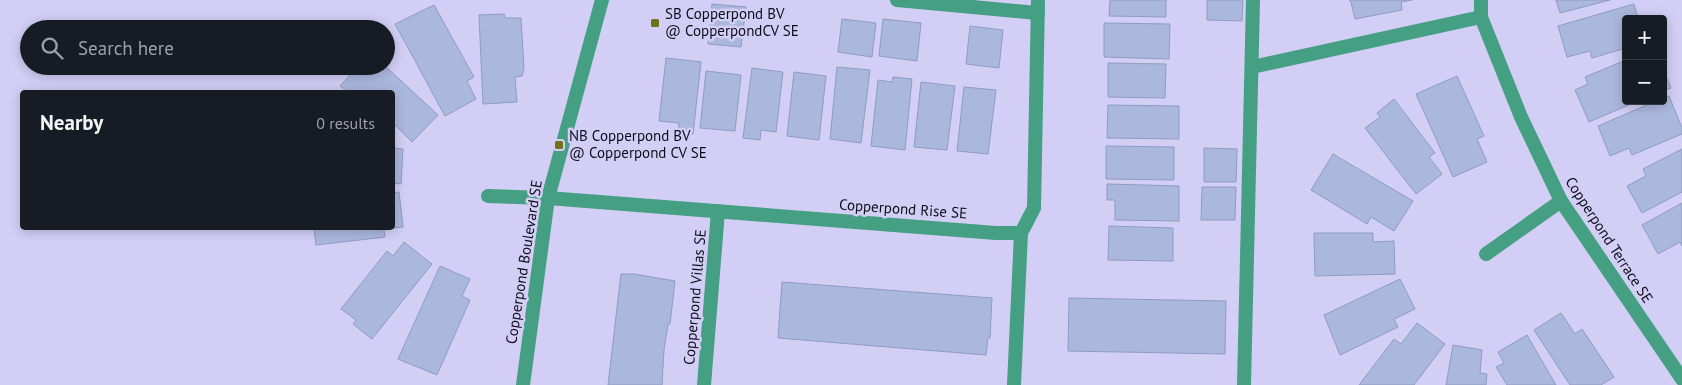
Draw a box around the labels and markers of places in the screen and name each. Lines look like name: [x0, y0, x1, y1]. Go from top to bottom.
place label: SB Copperpond BV @ CopperpondCV SE: [665, 4, 799, 40]
marker: SB Copperpond BV @ CopperpondCV SE: [649, 17, 661, 29]
place label: NB Copperpond BV @ Copperpond CV SE: [569, 126, 707, 162]
marker: NB Copperpond BV @ Copperpond CV SE: [553, 139, 565, 151]

